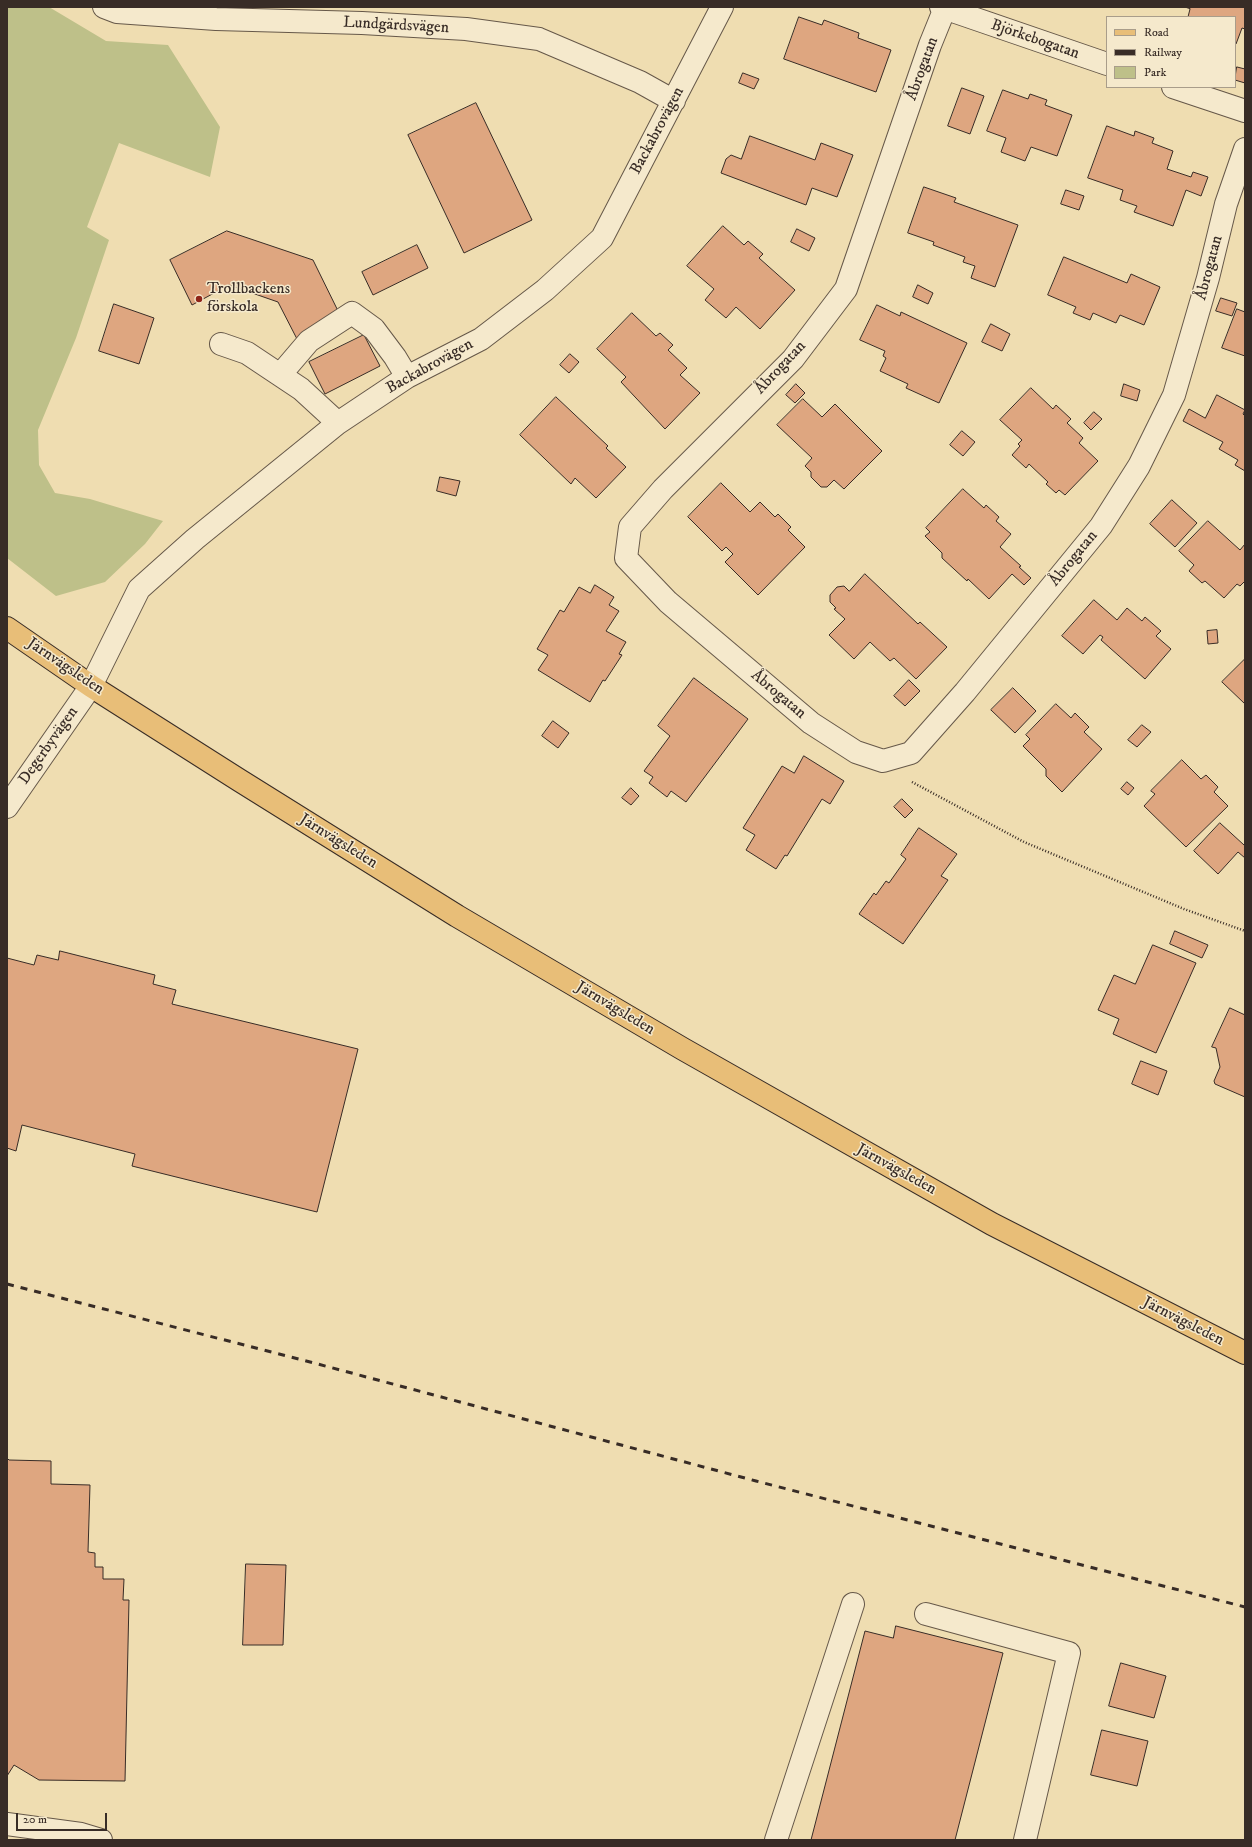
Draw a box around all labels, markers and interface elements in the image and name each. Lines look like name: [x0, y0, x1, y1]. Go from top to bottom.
street label: Lundgärdsvägen: [343, 14, 449, 38]
street label: Björkebogatan: [988, 16, 1082, 64]
legend: [1106, 16, 1236, 88]
text: Road: [1144, 25, 1169, 40]
street label: Åbrogatan: [903, 35, 943, 103]
text: Railway: [1144, 45, 1182, 60]
text: Park: [1144, 65, 1166, 80]
street label: Backabrovägen: [627, 84, 689, 178]
street label: Åbrogatan: [1192, 234, 1228, 302]
place label: Trollbackens förskola: [207, 280, 290, 318]
marker: Trollbackens förskola: [194, 294, 204, 304]
street label: Backabrovägen: [383, 335, 477, 399]
street label: Åbrogatan: [751, 337, 811, 399]
street label: Åbrogatan: [1046, 527, 1102, 591]
street label: Järnvägsleden: [23, 634, 107, 700]
street label: Åbrogatan: [746, 666, 810, 724]
street label: Degerbyvägen: [15, 703, 83, 789]
street label: Järnvägsleden: [295, 810, 381, 874]
street label: Järnvägsleden: [572, 978, 658, 1040]
street label: Järnvägsleden: [853, 1140, 939, 1200]
street label: Järnvägsleden: [1139, 1293, 1227, 1351]
scale bar: [18, 1805, 109, 1831]
text: 20 m: [23, 1812, 47, 1827]

